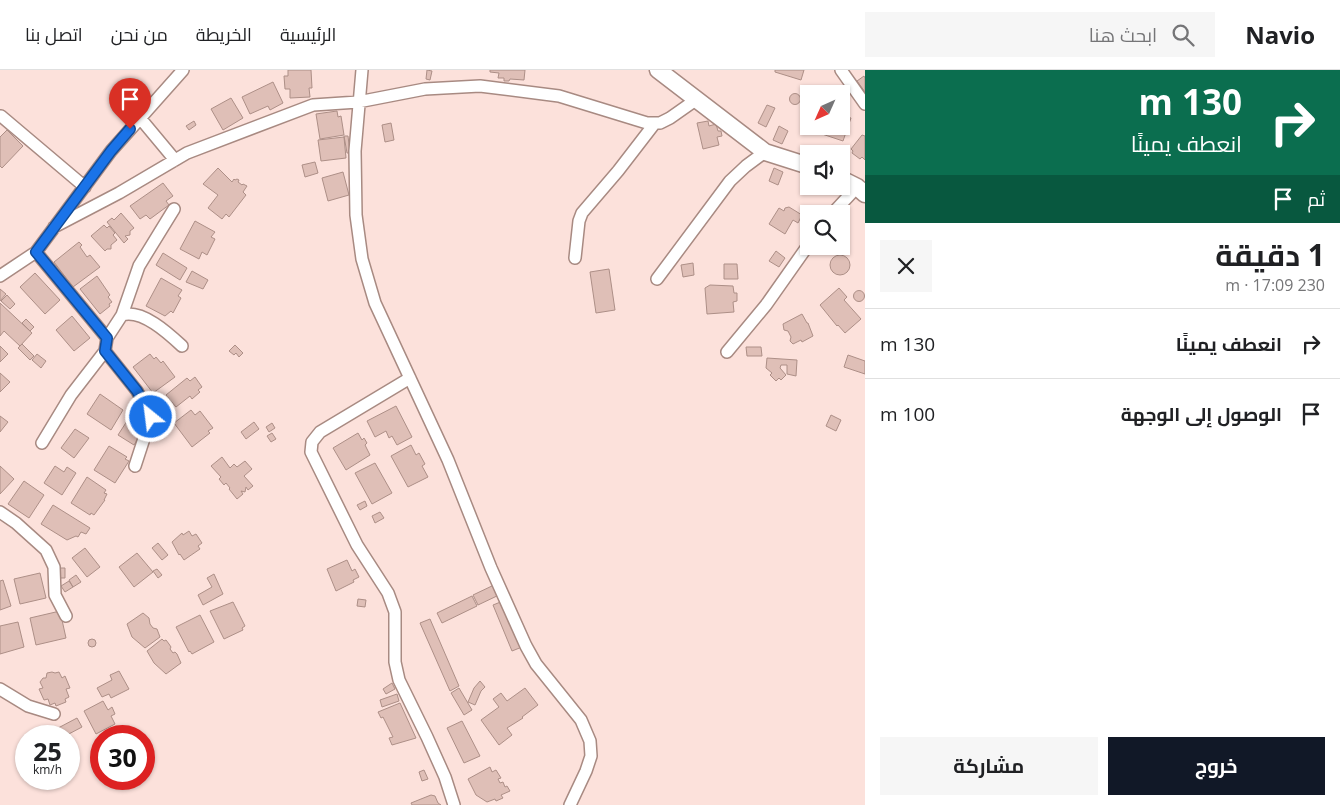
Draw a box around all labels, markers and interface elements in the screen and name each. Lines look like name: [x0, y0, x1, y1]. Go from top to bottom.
search box: [865, 12, 1215, 57]
text: Navio: [1245, 18, 1315, 51]
icon: search: [1169, 21, 1197, 49]
text: اتصل بنا: [25, 22, 83, 46]
text: من نحن: [111, 22, 168, 46]
text: الخريطة: [196, 22, 252, 46]
text: الرئيسية: [280, 22, 336, 46]
text: ابحث هنا: [1089, 22, 1157, 48]
pin: [109, 78, 151, 129]
text: 130 m: [1138, 78, 1242, 125]
icon: arrive: [116, 85, 144, 113]
north arrow: [800, 85, 850, 135]
map controls: [800, 85, 850, 255]
icon: right: [1260, 90, 1325, 155]
text: انعطف يمينًا: [1131, 128, 1242, 158]
button: sound: [800, 145, 850, 195]
icon: arrive: [1269, 185, 1297, 213]
text: ثم: [1307, 186, 1325, 212]
button: search: [800, 205, 850, 255]
text: 1 دقيقة: [1215, 234, 1325, 275]
button: close: [880, 240, 932, 292]
text: 230 m · 17:09: [1225, 274, 1325, 296]
icon: right: [1297, 330, 1325, 358]
text: 130 m: [880, 331, 935, 357]
text: انعطف يمينًا: [1176, 331, 1282, 357]
position arrow: [124, 390, 176, 442]
icon: arrive: [1297, 400, 1325, 428]
text: 100 m: [880, 401, 935, 427]
text: الوصول إلى الوجهة: [1121, 401, 1282, 427]
speed limit sign: 30: [90, 725, 155, 790]
text: 25: [33, 734, 62, 768]
button: مشاركة: [880, 737, 1098, 795]
button: خروج: [1108, 737, 1325, 795]
text: km/h: [33, 761, 62, 778]

